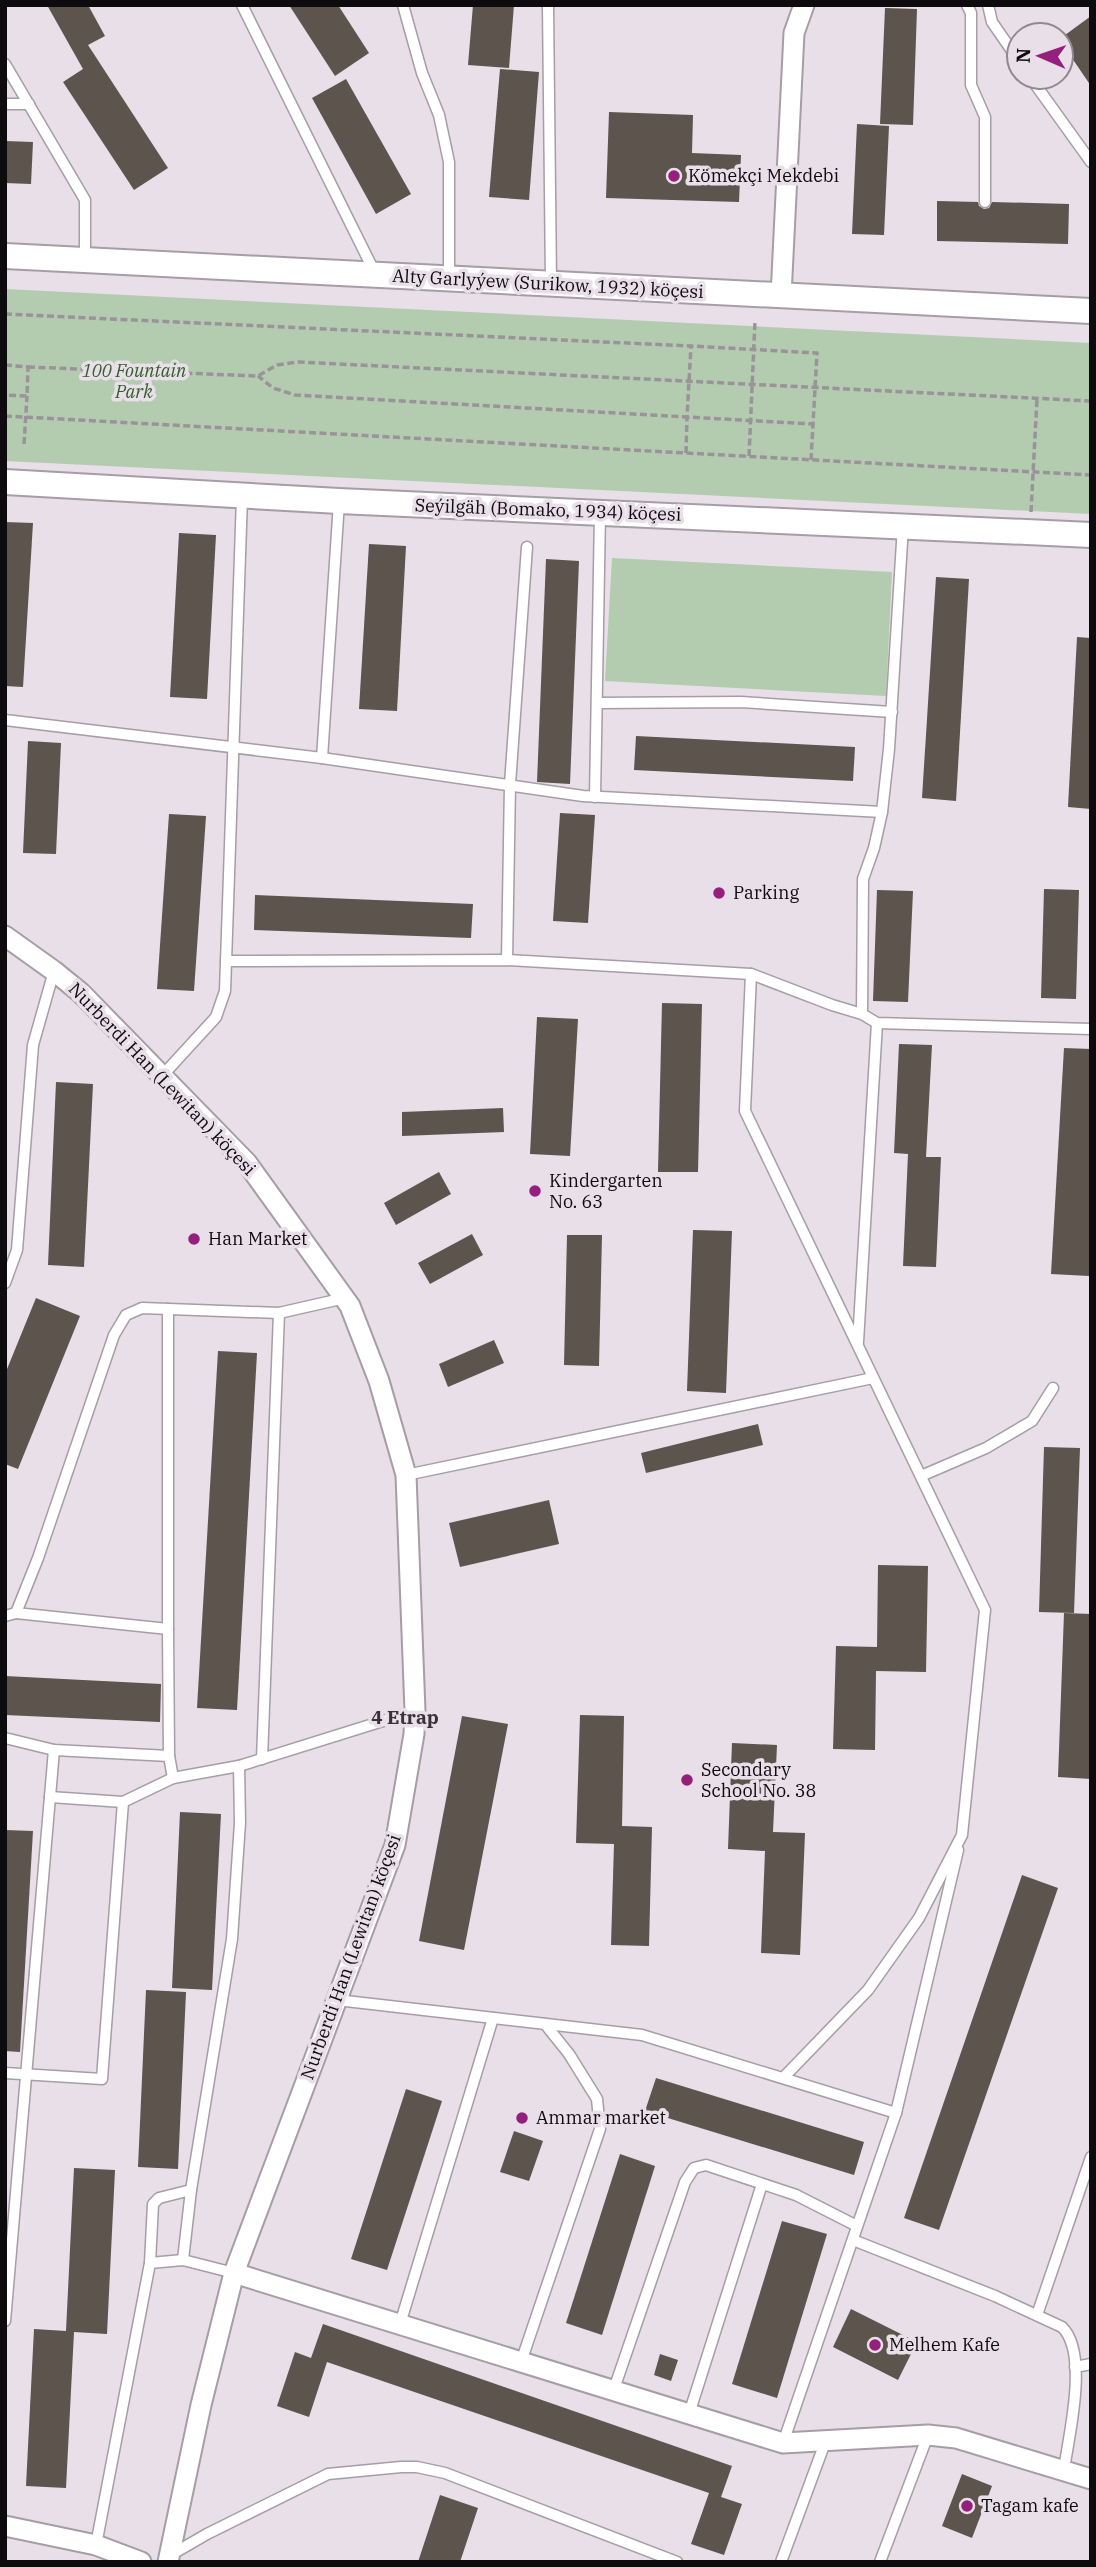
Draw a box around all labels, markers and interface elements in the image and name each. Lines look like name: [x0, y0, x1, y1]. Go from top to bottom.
north arrow: [1005, 21, 1075, 91]
text: N: [1011, 47, 1035, 63]
place label: Kömekçi Mekdebi: [688, 164, 840, 187]
marker: Kömekçi Mekdebi: [666, 168, 682, 184]
street label: Alty Garlyýew (Surikow, 1932) köçesi: [392, 264, 705, 303]
park label: 100 Fountain Park: [82, 359, 187, 403]
street label: Seýilgäh (Bomako, 1934) köçesi: [414, 493, 682, 526]
place label: Parking: [733, 881, 799, 904]
marker: Parking: [711, 885, 727, 901]
street label: Nurberdi Han (Lewitan) köçesi: [64, 977, 261, 1180]
place label: Kindergarten No. 63: [549, 1169, 663, 1213]
marker: Kindergarten No. 63: [527, 1183, 543, 1199]
place label: Han Market: [208, 1227, 307, 1250]
marker: Han Market: [186, 1231, 202, 1247]
district label: 4 Etrap: [371, 1705, 439, 1729]
place label: Secondary School No. 38: [701, 1758, 816, 1802]
marker: Secondary School No. 38: [679, 1772, 695, 1788]
street label: Nurberdi Han (Lewitan) köçesi: [295, 1831, 406, 2083]
place label: Ammar market: [536, 2106, 666, 2129]
marker: Ammar market: [514, 2110, 530, 2126]
place label: Melhem Kafe: [889, 2333, 1000, 2356]
marker: Melhem Kafe: [867, 2337, 883, 2353]
place label: Tagam kafe: [981, 2494, 1079, 2517]
marker: Tagam kafe: [959, 2498, 975, 2514]

